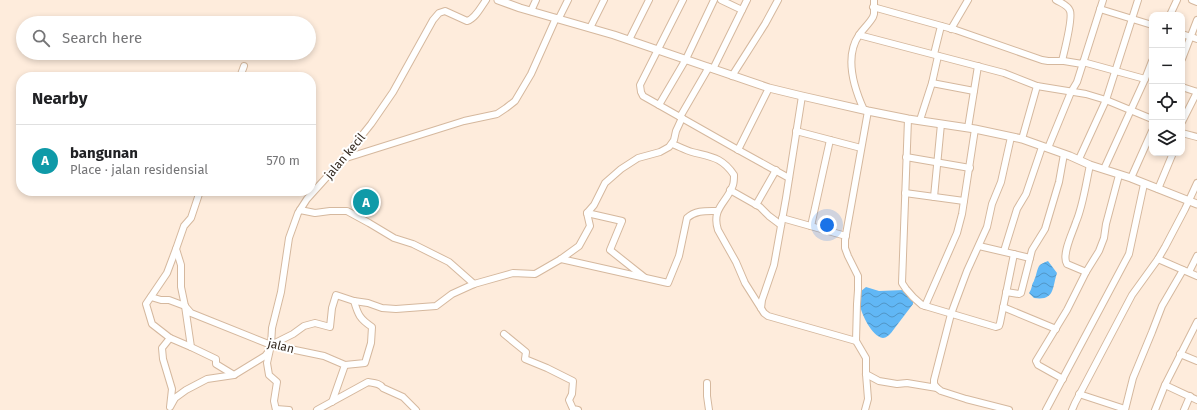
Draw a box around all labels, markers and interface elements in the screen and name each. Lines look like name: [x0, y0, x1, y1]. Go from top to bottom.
map controls: [1149, 12, 1185, 156]
button: +: [1149, 12, 1185, 48]
search box: [16, 16, 316, 60]
icon: search: [30, 27, 52, 49]
text: Search here: [62, 29, 142, 47]
button: −: [1149, 48, 1185, 84]
button: locate: [1149, 84, 1185, 120]
text: Nearby: [32, 88, 87, 109]
button: layers: [1149, 120, 1185, 156]
street label: jalan kecil: [321, 130, 368, 182]
text: bangunan: [70, 144, 138, 162]
text: A: [41, 153, 49, 168]
text: 570 m: [266, 153, 300, 168]
text: Place · jalan residensial: [70, 162, 208, 177]
pin: A: [353, 187, 379, 217]
your location: [817, 215, 837, 235]
street label: jalan: [265, 336, 296, 356]

